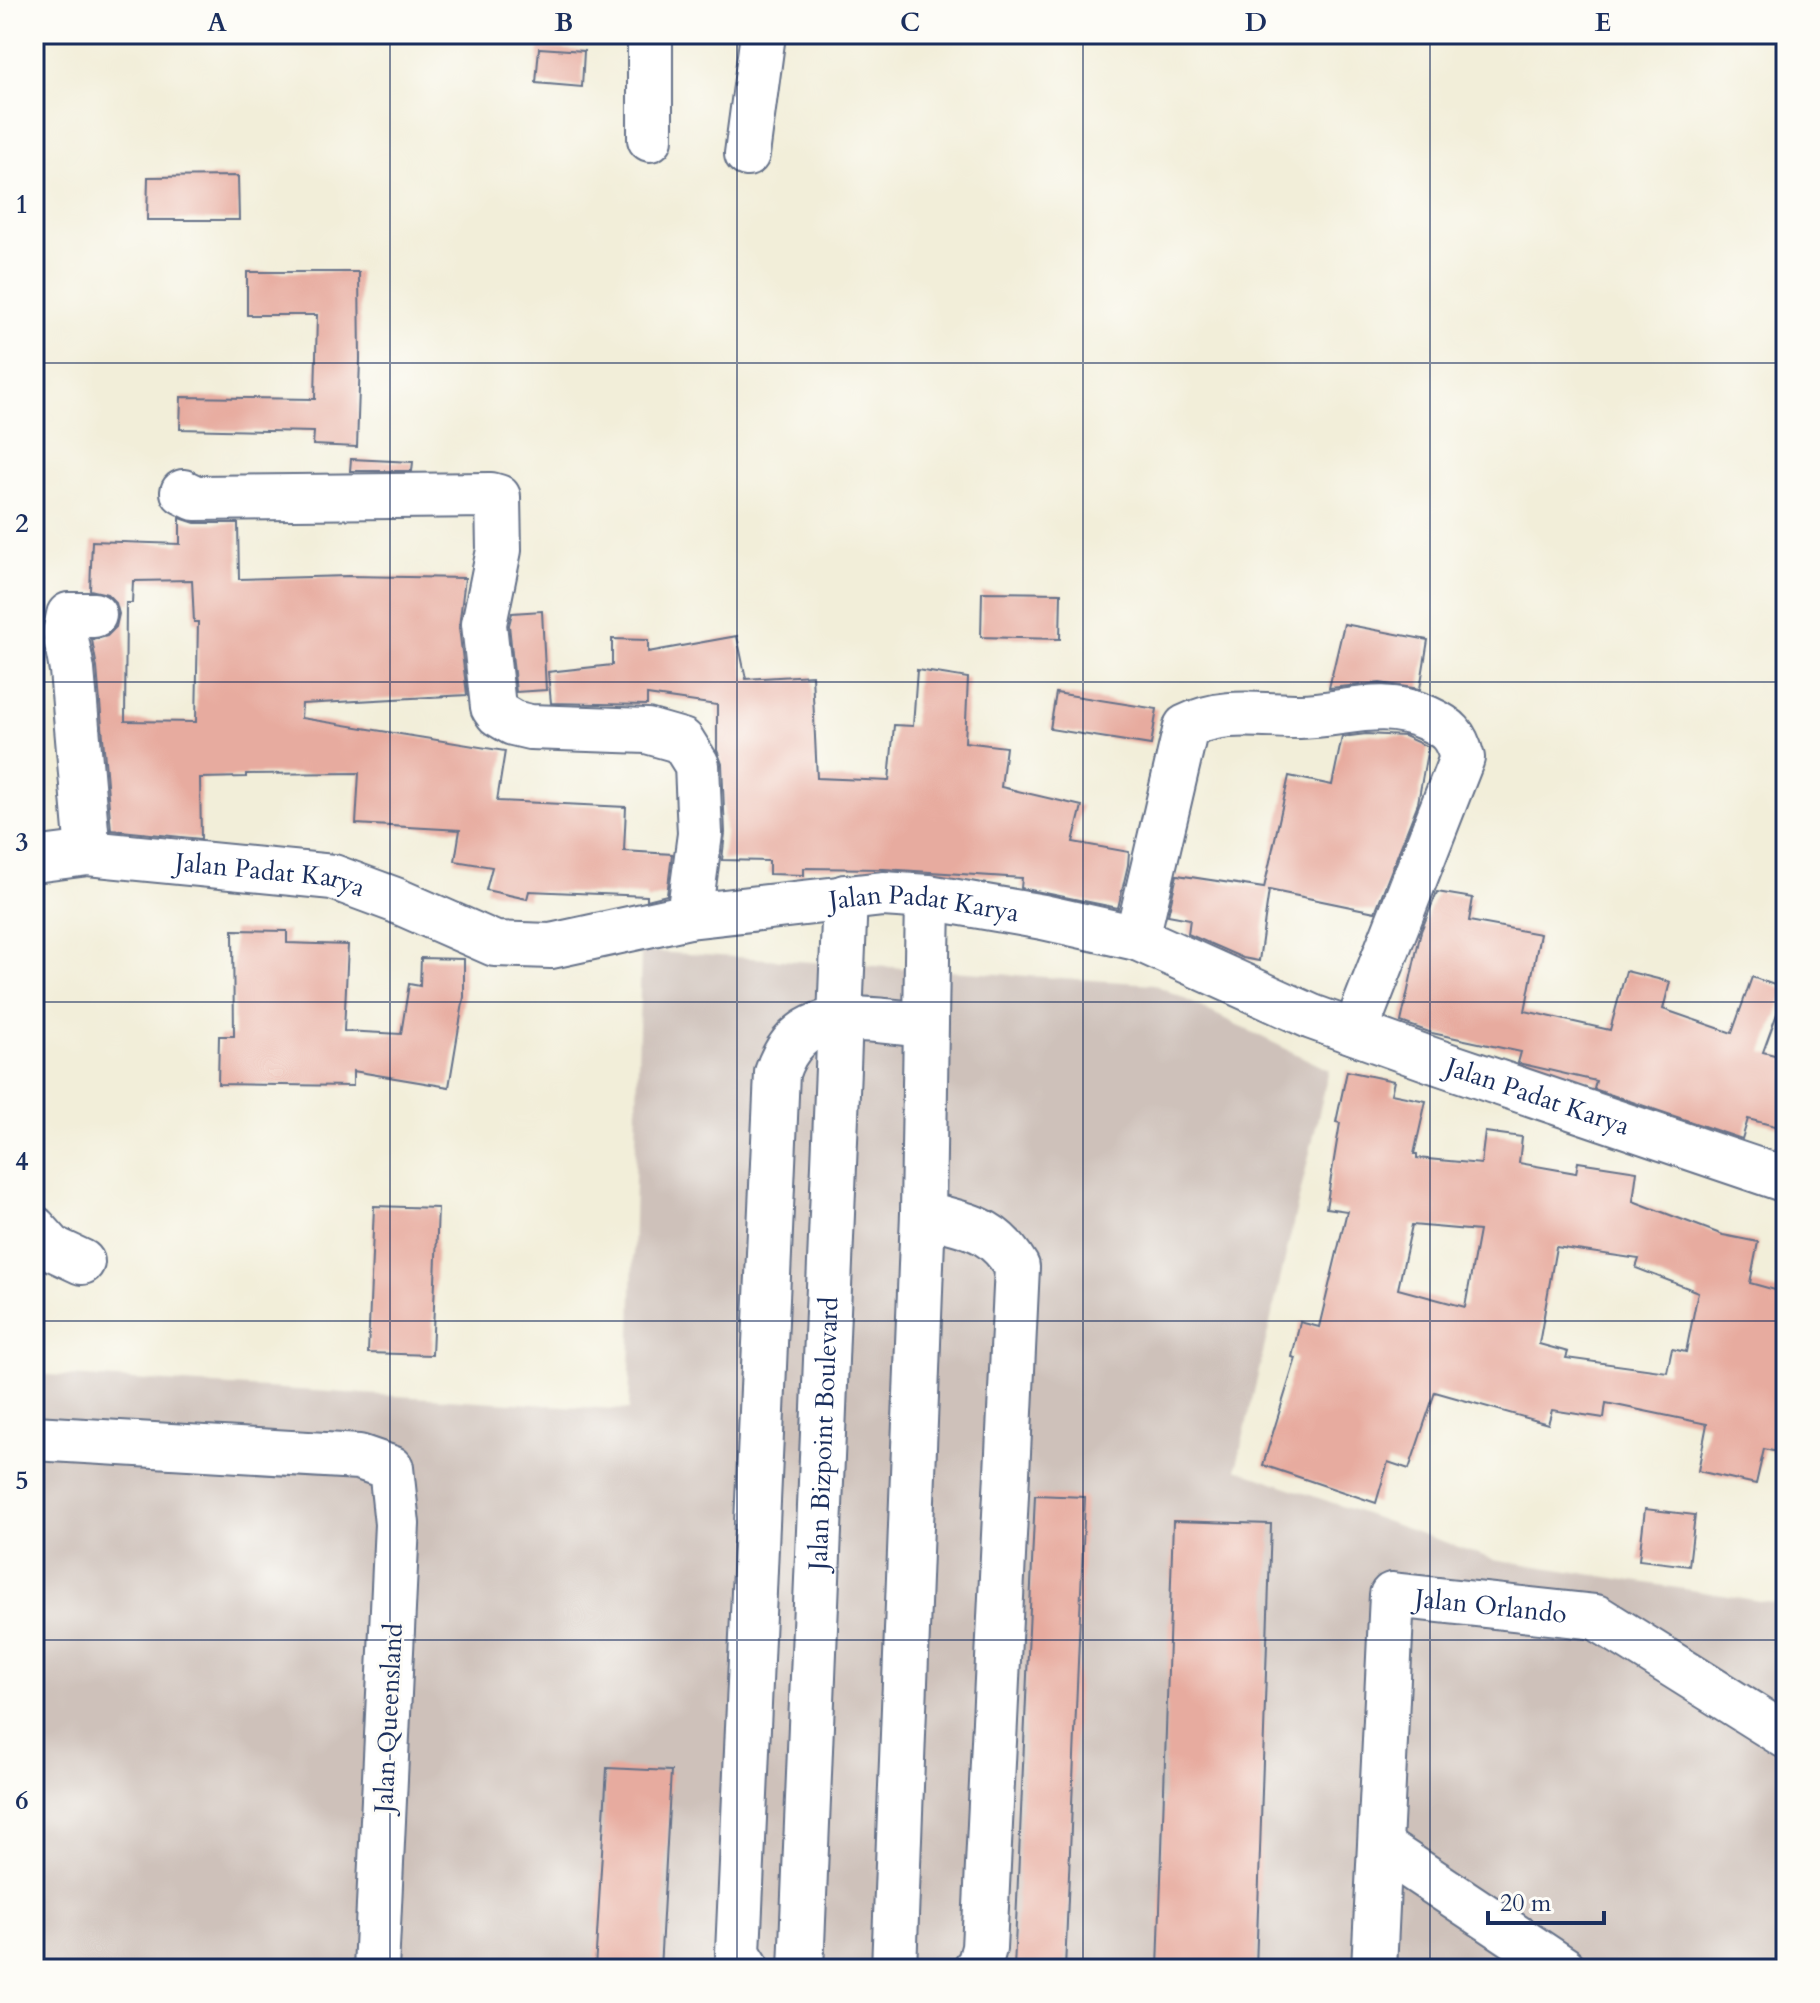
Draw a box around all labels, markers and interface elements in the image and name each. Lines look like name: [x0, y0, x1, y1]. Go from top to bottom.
text: A: [207, 5, 227, 40]
text: B: [555, 5, 573, 40]
text: C: [900, 5, 920, 40]
text: D: [1245, 5, 1267, 40]
text: E: [1595, 5, 1611, 40]
text: 1: [15, 187, 29, 222]
text: 2: [15, 506, 29, 541]
text: 3: [15, 825, 29, 860]
street label: Jalan Padat Karya: [170, 844, 370, 905]
street label: Jalan Padat Karya: [823, 877, 1022, 931]
street label: Jalan Padat Karya: [1438, 1048, 1634, 1144]
text: 4: [15, 1144, 29, 1179]
street label: Jalan Bizpoint Boulevard: [800, 1296, 847, 1575]
text: 5: [15, 1463, 29, 1498]
street label: Jalan Orlando: [1409, 1580, 1568, 1632]
street label: Jalan Queensland: [366, 1622, 411, 1818]
text: 6: [15, 1783, 29, 1818]
scale bar: [1488, 1875, 1604, 1925]
text: 20 m: [1500, 1887, 1552, 1920]

